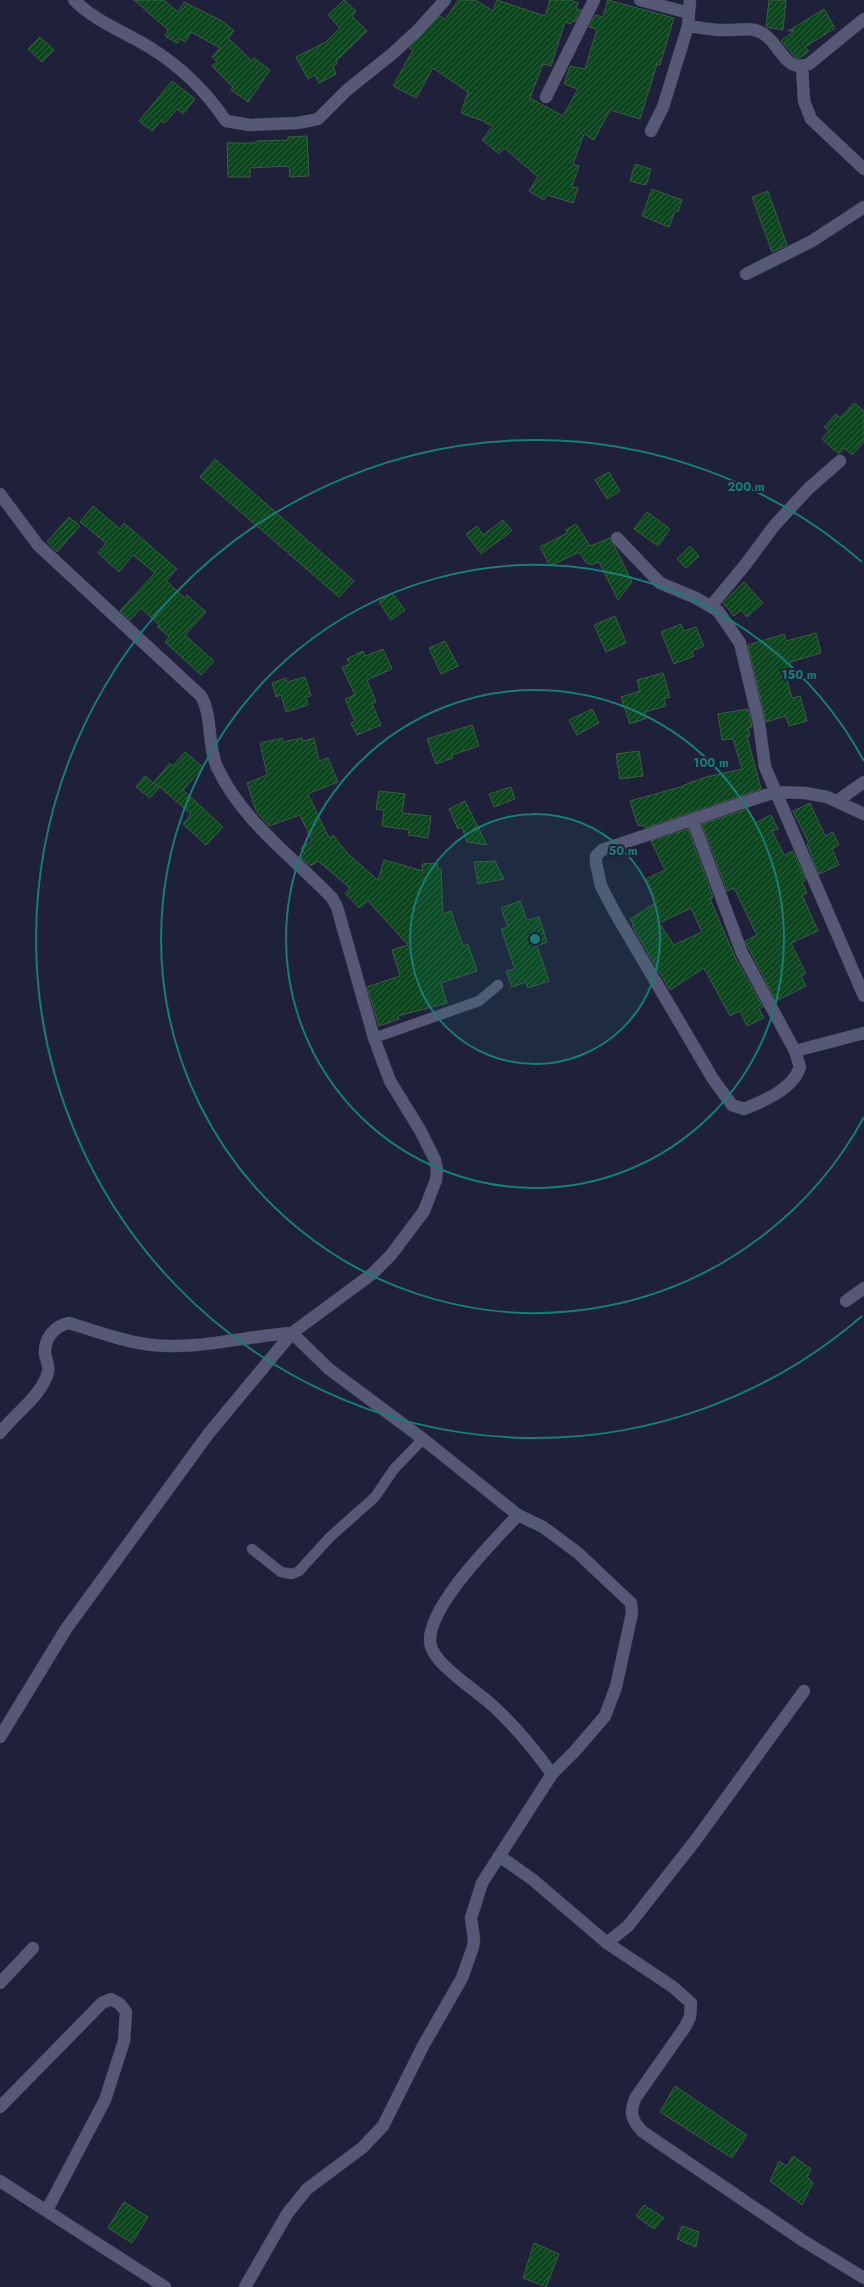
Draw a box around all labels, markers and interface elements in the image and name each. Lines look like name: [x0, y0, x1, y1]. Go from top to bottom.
text: 200 m: [727, 478, 765, 496]
text: 150 m: [781, 666, 817, 684]
text: 100 m: [693, 754, 729, 772]
text: 50 m: [608, 842, 638, 860]
centre of rings: [528, 932, 542, 946]

